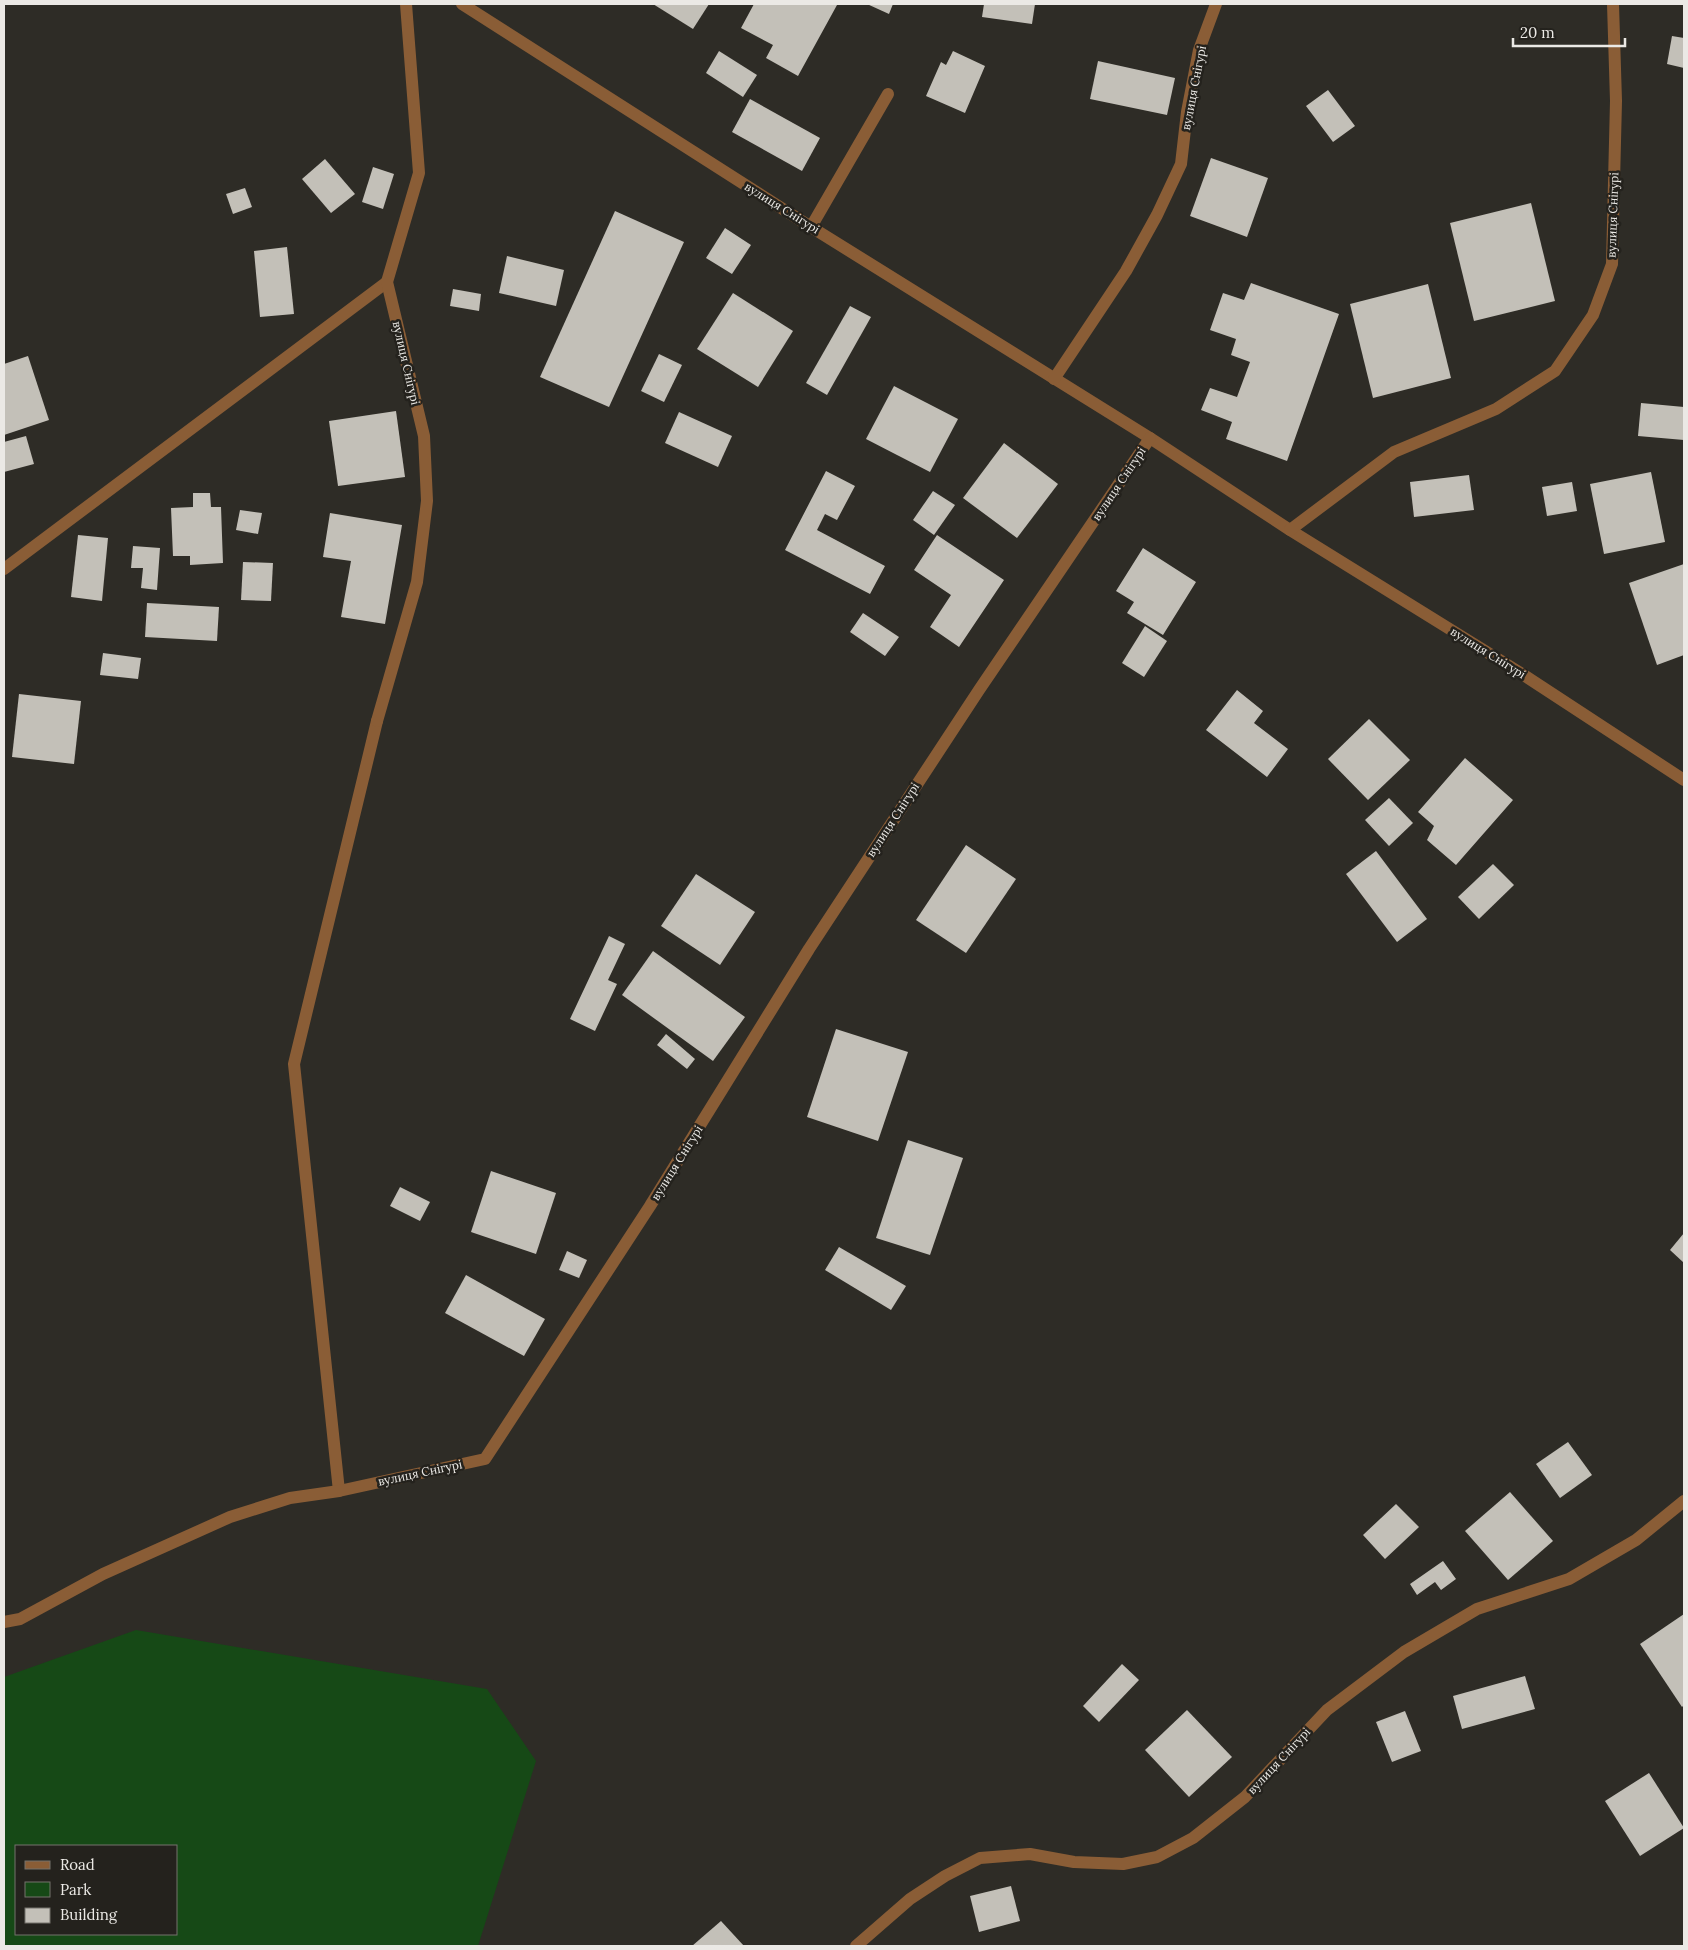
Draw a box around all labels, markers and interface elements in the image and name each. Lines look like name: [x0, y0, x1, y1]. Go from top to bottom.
scale bar: [1513, 15, 1626, 47]
text: 20 m: [1520, 23, 1555, 42]
street label: вулиця Снігурі: [1178, 44, 1209, 131]
street label: вулиця Снігурі: [1604, 172, 1621, 258]
street label: вулиця Снігурі: [742, 179, 823, 237]
street label: вулиця Снігурі: [390, 319, 423, 406]
street label: вулиця Снігурі: [1088, 444, 1149, 523]
street label: вулиця Снігурі: [1448, 624, 1529, 682]
street label: вулиця Снігурі: [863, 780, 922, 860]
street label: вулиця Снігурі: [648, 1122, 706, 1203]
street label: вулиця Снігурі: [376, 1456, 463, 1489]
street label: вулиця Снігурі: [1244, 1724, 1313, 1797]
legend: [15, 1845, 178, 1935]
text: Road: [60, 1855, 95, 1874]
text: Park: [60, 1880, 91, 1899]
text: Building: [60, 1905, 118, 1924]

